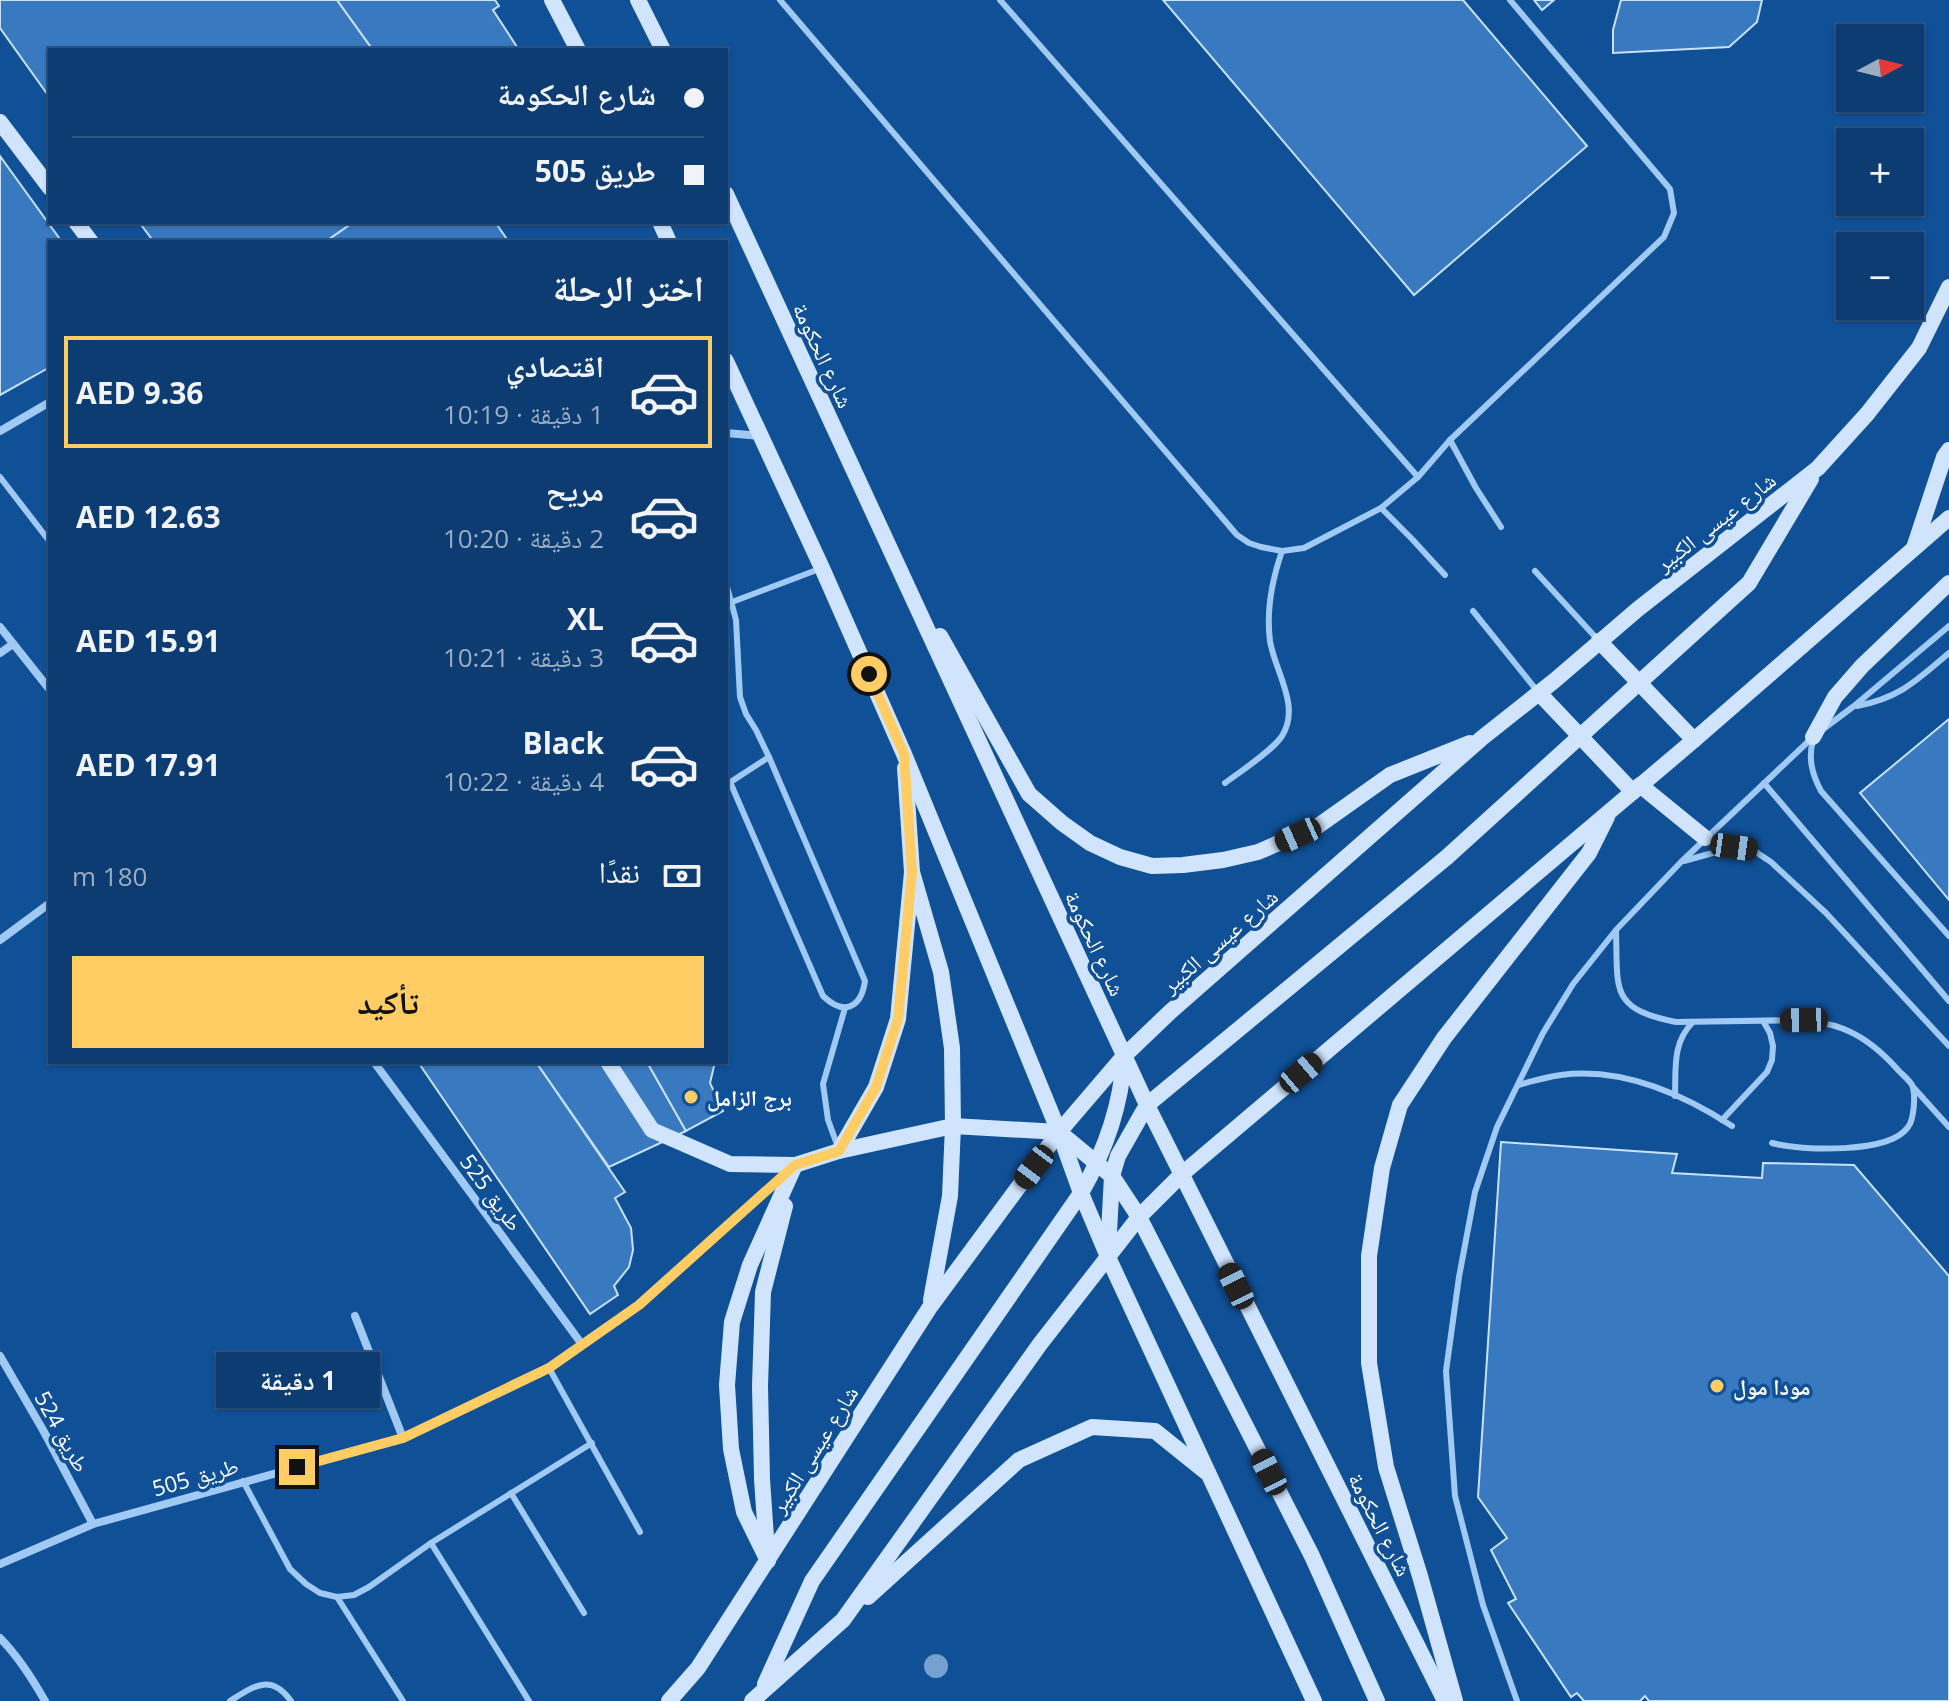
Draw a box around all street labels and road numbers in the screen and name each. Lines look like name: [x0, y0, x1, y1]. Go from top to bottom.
street label: شارع الحكومة: [787, 298, 861, 412]
street label: شارع عيسى الكبير: [1648, 464, 1781, 578]
street label: شارع عيسى الكبير: [1154, 881, 1284, 1000]
street label: شارع الحكومة: [1059, 886, 1133, 1000]
street label: طريق 525: [454, 1147, 530, 1237]
street label: شارع عيسى الكبير: [761, 1379, 864, 1519]
street label: طريق 524: [28, 1385, 98, 1477]
street label: طريق 505: [148, 1449, 242, 1503]
street label: شارع الحكومة: [1342, 1467, 1420, 1581]

